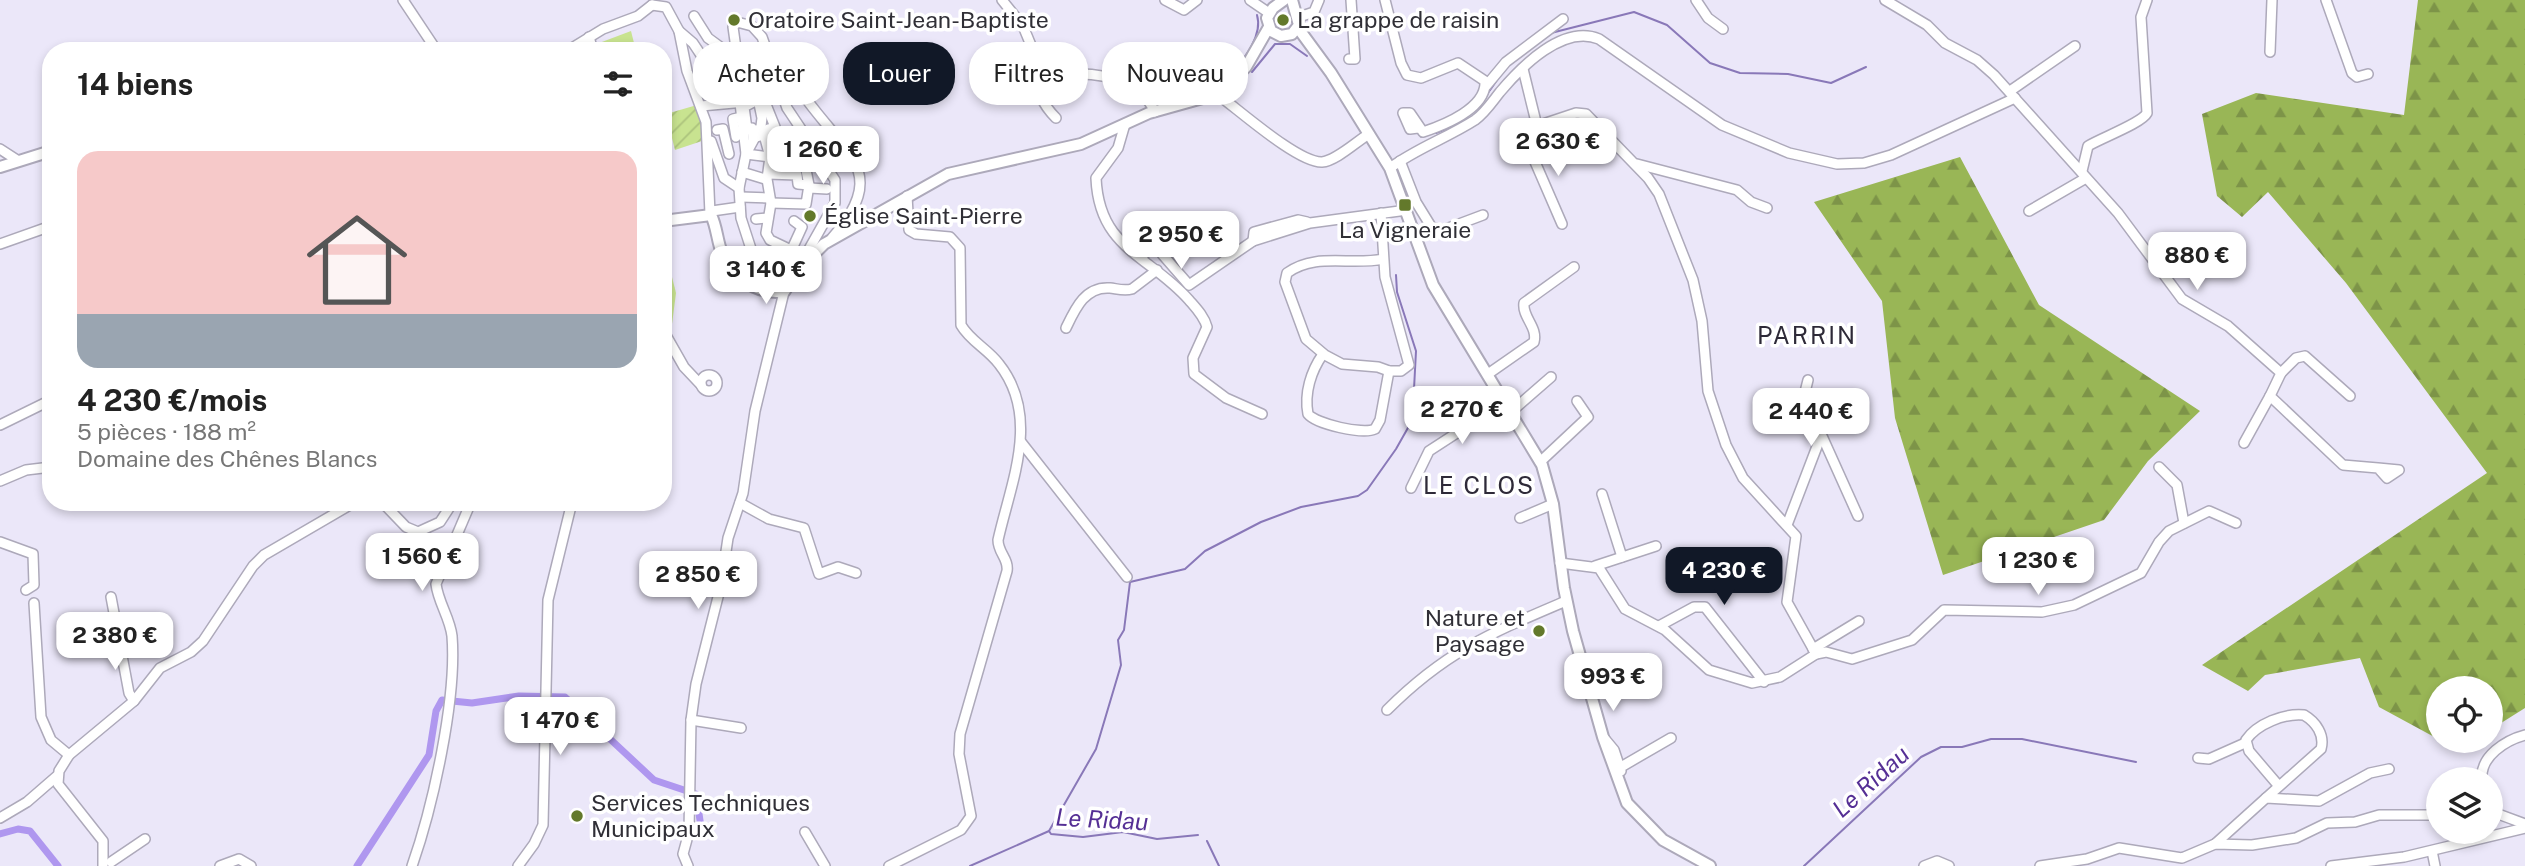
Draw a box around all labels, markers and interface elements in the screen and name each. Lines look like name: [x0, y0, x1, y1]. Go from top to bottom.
place label: Oratoire Saint-Jean-Baptiste: [748, 6, 1049, 33]
place label: La grappe de raisin: [1297, 6, 1499, 33]
marker: Oratoire Saint-Jean-Baptiste: [726, 12, 742, 28]
marker: La grappe de raisin: [1275, 12, 1291, 28]
chip: Acheter: [693, 42, 829, 105]
chip: Louer: [843, 42, 955, 105]
chip: Filtres: [969, 42, 1088, 105]
chip: Nouveau: [1102, 42, 1248, 105]
icon: filters: [599, 65, 637, 103]
text: 14 biens: [77, 66, 193, 102]
pin: 2 630 €: [1493, 118, 1623, 178]
pin: 1 260 €: [758, 127, 888, 186]
text: 2 630 €: [1515, 127, 1601, 154]
text: 1 260 €: [783, 135, 863, 162]
icon: home: [294, 197, 420, 323]
marker: La Vigneraie: [1397, 197, 1413, 213]
place label: Église Saint-Pierre: [824, 202, 1023, 229]
marker: Église Saint-Pierre: [802, 208, 818, 224]
pin: 2 950 €: [1116, 212, 1246, 271]
place label: La Vigneraie: [1339, 216, 1471, 243]
text: 2 950 €: [1138, 220, 1224, 247]
pin: 880 €: [2148, 232, 2246, 292]
text: 880 €: [2164, 241, 2230, 268]
pin: 3 140 €: [701, 246, 831, 306]
text: 3 140 €: [726, 255, 806, 282]
district label: PARRIN: [1757, 321, 1857, 349]
text: 4 230 €/mois: [77, 382, 267, 418]
pin: 2 270 €: [1397, 386, 1527, 446]
pin: 2 440 €: [1746, 388, 1876, 448]
text: 2 270 €: [1420, 395, 1504, 422]
text: 2 440 €: [1769, 397, 1853, 424]
text: 5 pièces · 188 m²: [77, 418, 256, 445]
text: Domaine des Chênes Blancs: [77, 445, 377, 472]
district label: LE CLOS: [1423, 471, 1535, 499]
pin: 1 560 €: [357, 534, 487, 593]
pin: 1 230 €: [1973, 538, 2103, 597]
text: 1 560 €: [382, 542, 462, 569]
text: 1 230 €: [1998, 546, 2078, 573]
pin: 4 230 €: [1659, 548, 1789, 607]
pin: 2 850 €: [633, 552, 763, 611]
text: 4 230 €: [1681, 556, 1767, 583]
text: 2 850 €: [655, 560, 741, 587]
place label: Nature et Paysage: [1425, 604, 1525, 657]
pin: 2 380 €: [50, 612, 180, 672]
text: 2 380 €: [72, 621, 158, 648]
marker: Nature et Paysage: [1531, 623, 1547, 639]
pin: 993 €: [1564, 654, 1662, 713]
text: 993 €: [1580, 662, 1646, 689]
map controls: [2426, 676, 2503, 844]
button: locate: [2426, 676, 2503, 753]
pin: 1 470 €: [495, 698, 625, 757]
text: 1 470 €: [520, 706, 600, 733]
water label: Le Ridau: [1826, 740, 1914, 823]
button: layers: [2426, 767, 2503, 844]
place label: Services Techniques Municipaux: [591, 789, 810, 842]
water label: Le Ridau: [1055, 803, 1149, 835]
marker: Services Techniques Municipaux: [569, 808, 585, 824]

